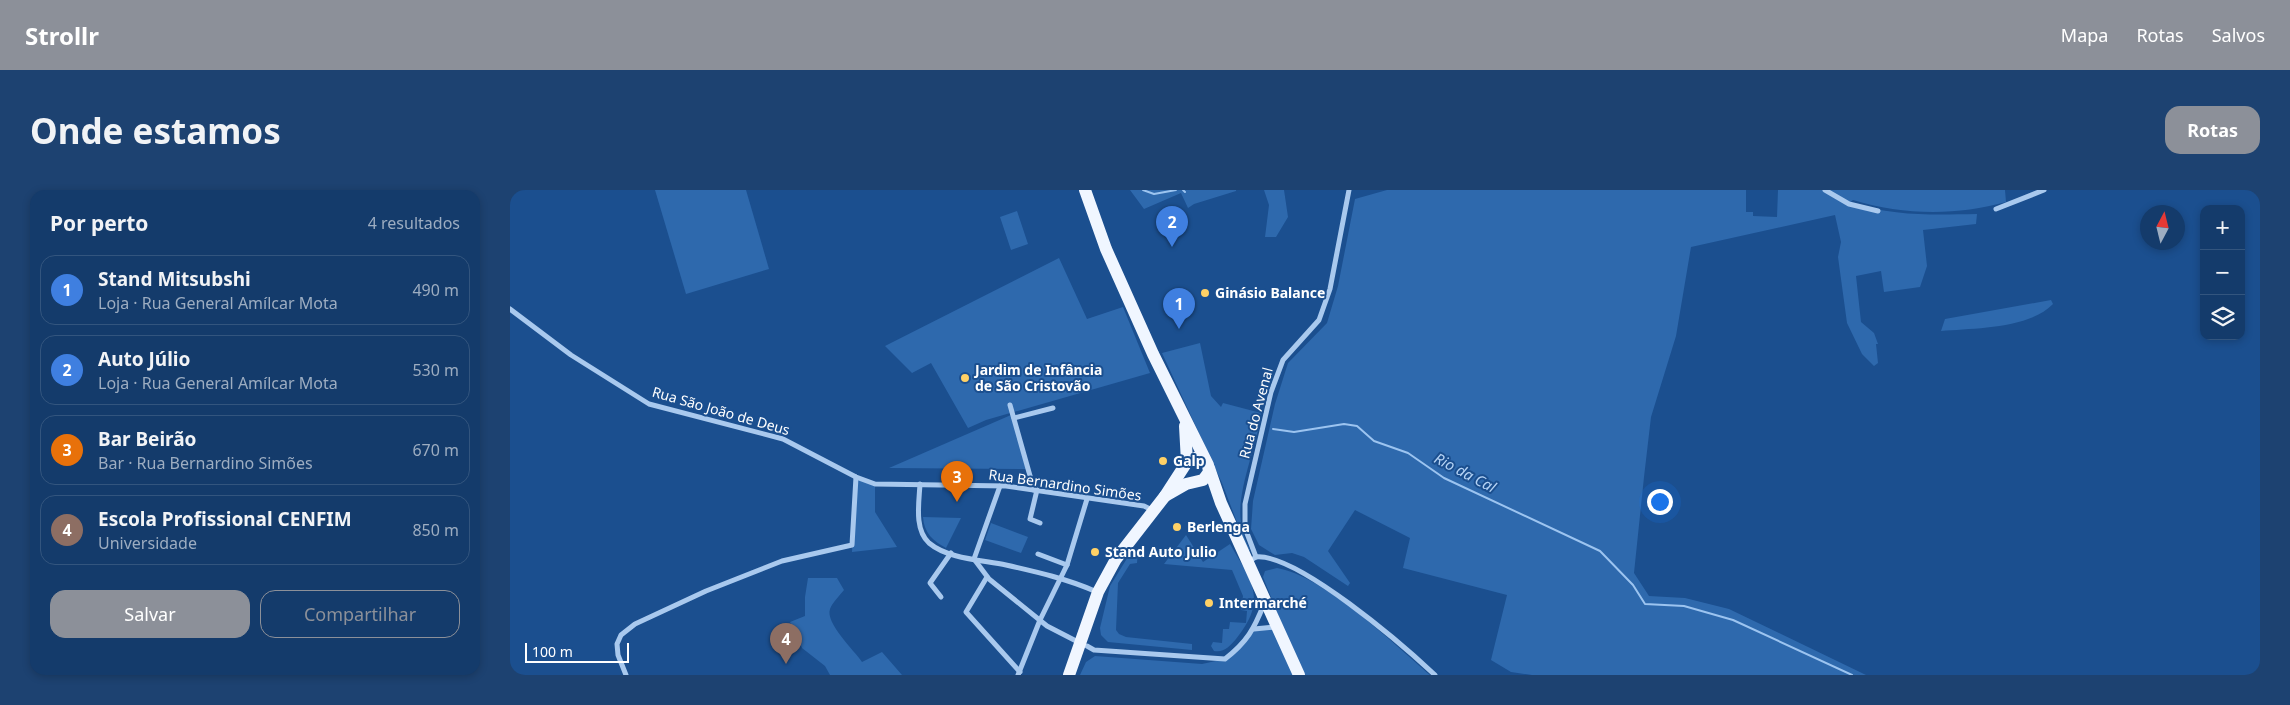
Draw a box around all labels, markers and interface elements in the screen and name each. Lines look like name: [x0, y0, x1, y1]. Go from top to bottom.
text: Strollr: [25, 19, 99, 52]
text: Mapa: [2061, 23, 2108, 47]
text: Rotas: [2136, 23, 2184, 47]
text: Salvos: [2212, 23, 2265, 47]
button: Rotas: [2165, 106, 2260, 154]
text: Onde estamos: [30, 107, 281, 154]
north arrow: [2140, 205, 2185, 250]
map controls: [2200, 205, 2245, 340]
button: +: [2200, 205, 2245, 250]
pin: 2: [1156, 206, 1188, 247]
text: Por perto: [50, 209, 148, 237]
text: 4 resultados: [368, 212, 460, 234]
button: −: [2200, 250, 2245, 295]
text: Stand Mitsubshi: [98, 266, 251, 292]
text: 1: [62, 279, 72, 301]
text: 490 m: [412, 279, 459, 301]
place label: Ginásio Balance: [1215, 283, 1325, 302]
marker: Ginásio Balance: [1199, 287, 1211, 299]
pin: 1: [1163, 288, 1195, 329]
text: Loja · Rua General Amílcar Mota: [98, 292, 338, 314]
button: layers: [2200, 295, 2245, 340]
text: Auto Júlio: [98, 346, 190, 372]
text: 2: [62, 359, 72, 381]
text: 530 m: [412, 359, 459, 381]
place label: Jardim de Infância de São Cristovão: [973, 360, 1102, 395]
street label: Rua do Avenal: [1234, 365, 1277, 461]
text: Loja · Rua General Amílcar Mota: [98, 372, 338, 394]
marker: Jardim de Infância de São Cristovão: [959, 372, 971, 384]
street label: Rua São João de Deus: [650, 382, 792, 439]
text: Bar Beirão: [98, 426, 196, 452]
text: 3: [62, 439, 72, 461]
text: 670 m: [412, 439, 459, 461]
water label: Rio da Cal: [1431, 448, 1501, 497]
place label: Galp: [1173, 451, 1205, 470]
text: Bar · Rua Bernardino Simões: [98, 452, 313, 474]
marker: Galp: [1157, 455, 1169, 467]
pin: 3: [941, 461, 973, 502]
street label: Rua Bernardino Simões: [987, 464, 1143, 505]
your location: [1647, 489, 1673, 515]
text: Escola Profissional CENFIM: [98, 506, 352, 532]
place label: Berlenga: [1187, 517, 1250, 536]
text: 4: [62, 519, 72, 541]
text: 850 m: [412, 519, 459, 541]
marker: Berlenga: [1171, 521, 1183, 533]
text: Universidade: [98, 532, 197, 554]
place label: Stand Auto Julio: [1105, 542, 1217, 561]
marker: Stand Auto Julio: [1089, 546, 1101, 558]
button: Salvar: [50, 590, 250, 638]
button: Compartilhar: [260, 590, 460, 638]
place label: Intermarché: [1219, 593, 1307, 612]
marker: Intermarché: [1203, 597, 1215, 609]
pin: 4: [770, 623, 802, 664]
scale bar: [525, 640, 629, 663]
text: 100 m: [532, 642, 573, 661]

